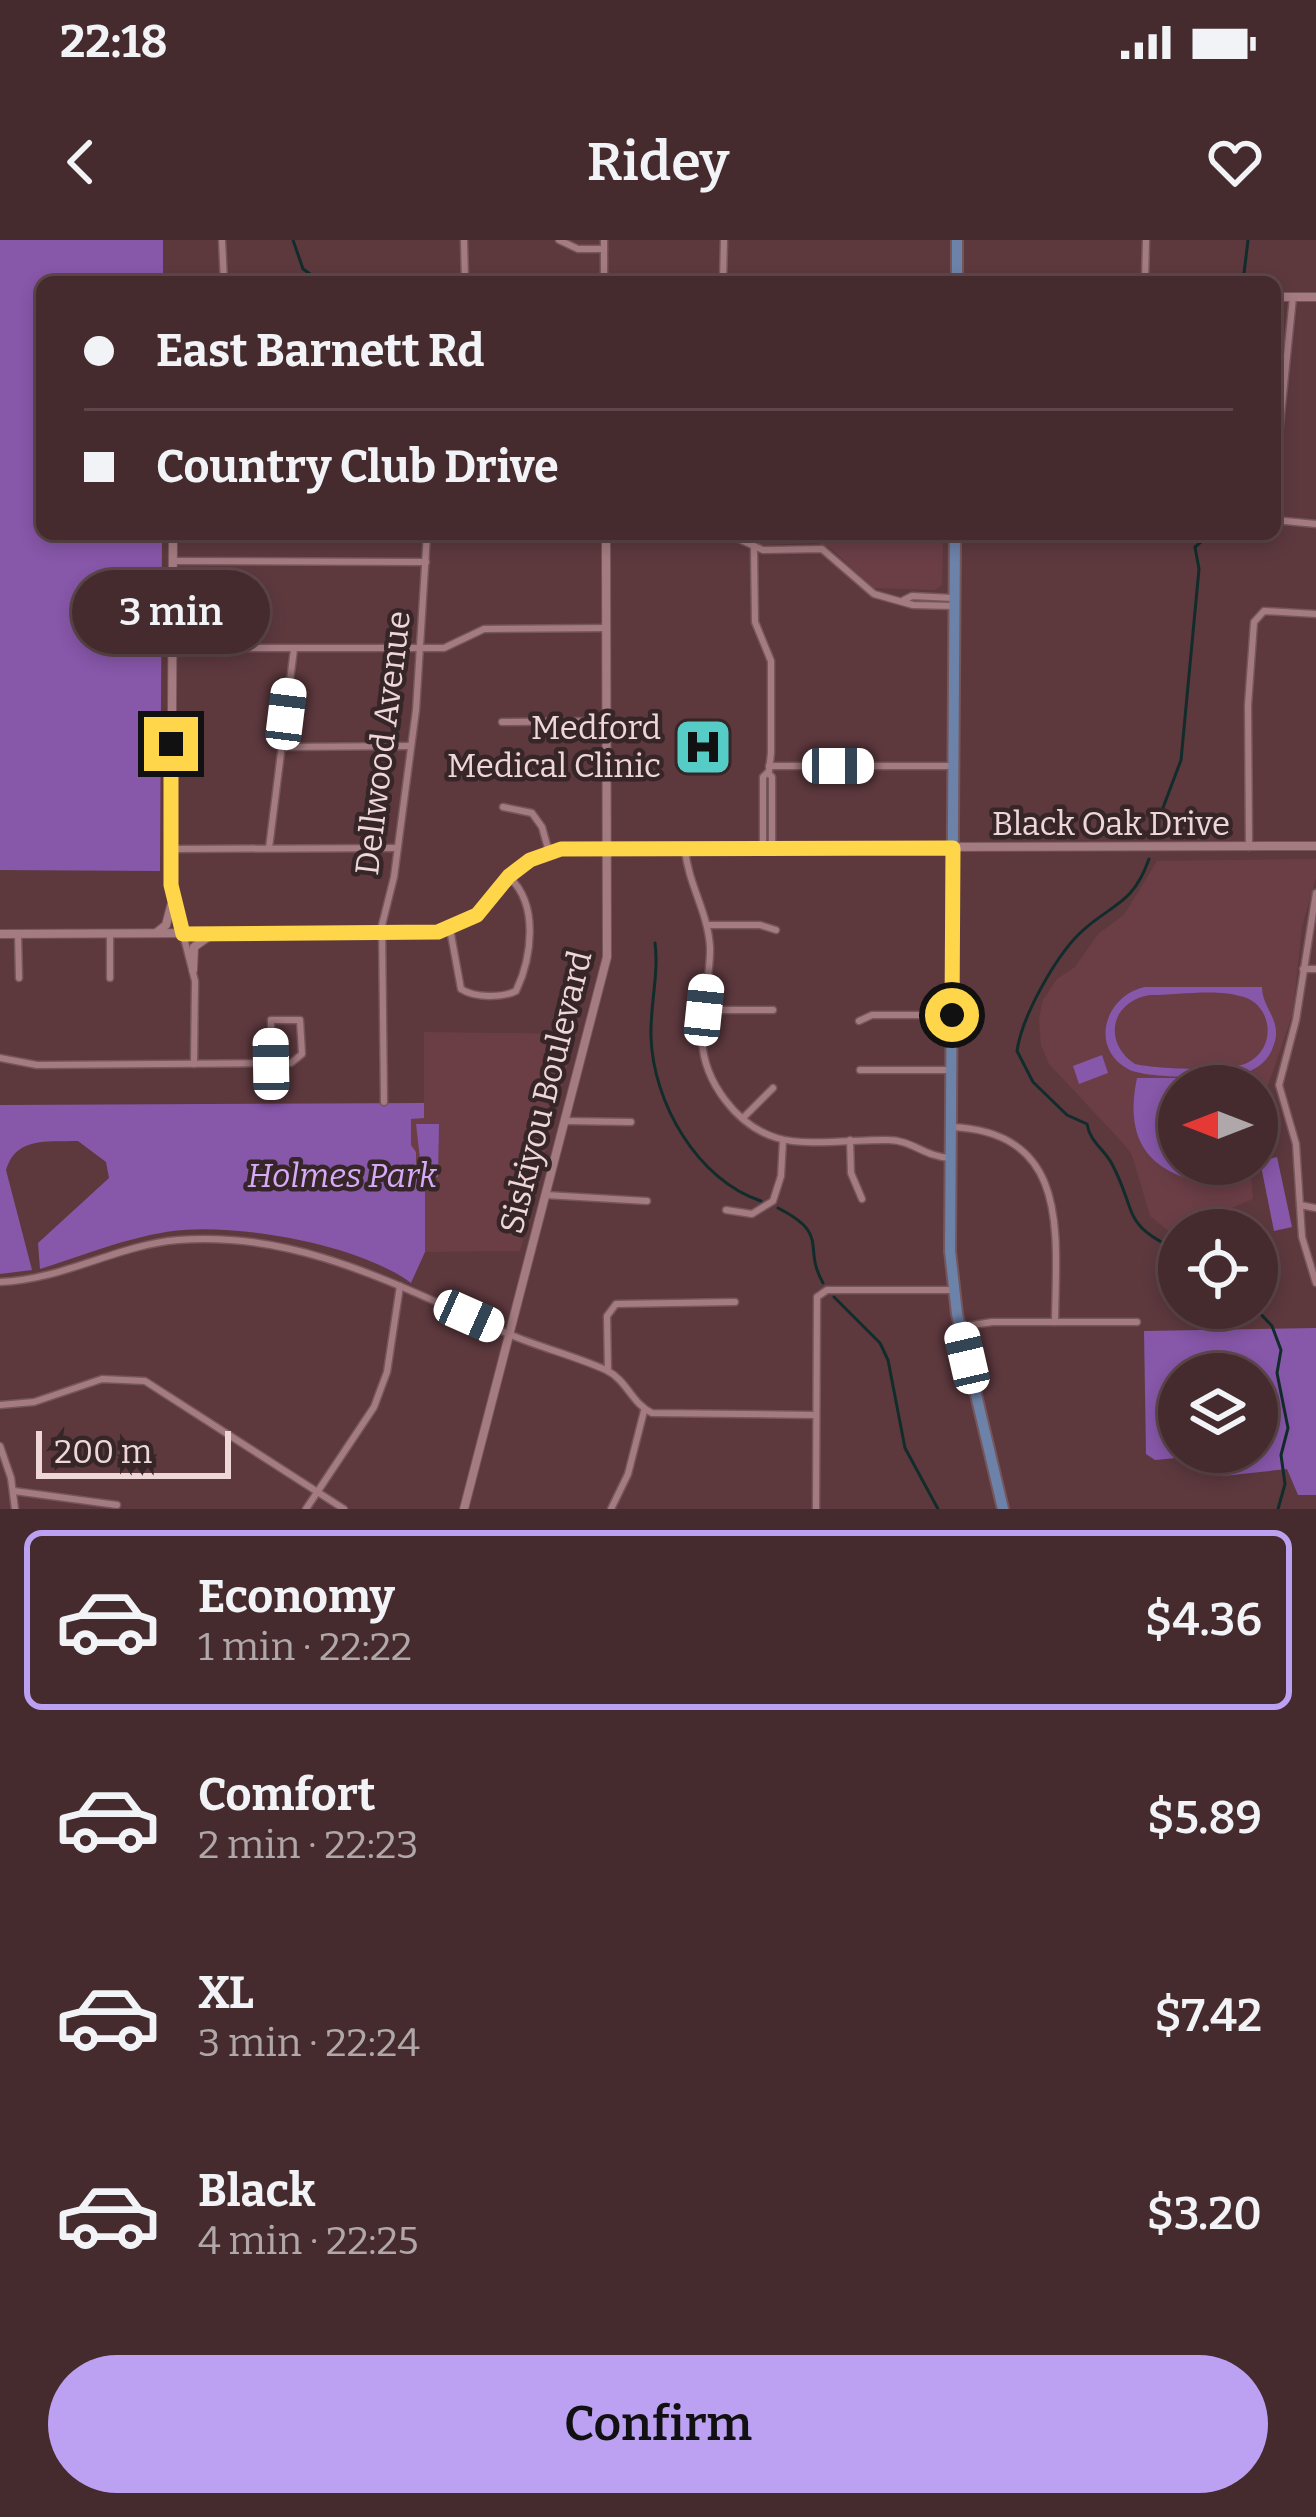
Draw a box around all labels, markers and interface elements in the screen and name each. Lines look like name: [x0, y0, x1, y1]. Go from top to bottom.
text: 22:18: [60, 15, 168, 69]
icon: back: [48, 129, 114, 195]
icon: heart: [1202, 129, 1268, 195]
text: Ridey: [587, 130, 729, 194]
text: East Barnett Rd: [156, 324, 484, 378]
text: Country Club Drive: [156, 440, 559, 494]
callout: 3 min: [72, 570, 270, 654]
text: 3 min: [119, 589, 223, 635]
street label: Dellwood Avenue: [347, 609, 419, 877]
car: [264, 676, 308, 752]
place label: Medford Medical Clinic: [447, 708, 661, 786]
hospital icon: Medford Medical Clinic: [672, 716, 734, 778]
route end: [144, 717, 198, 771]
car: [802, 748, 874, 784]
street label: Black Oak Drive: [992, 804, 1230, 844]
street label: Siskiyou Boulevard: [492, 946, 600, 1238]
car: [682, 972, 726, 1048]
route start: [925, 988, 979, 1042]
car: [252, 1028, 290, 1100]
north arrow: [1158, 1065, 1278, 1185]
map controls: [1158, 1065, 1278, 1473]
park label: Holmes Park: [247, 1156, 438, 1196]
button: locate: [1158, 1209, 1278, 1329]
car: [429, 1285, 509, 1347]
car: [941, 1319, 993, 1397]
button: layers: [1158, 1353, 1278, 1473]
scale bar: [36, 1425, 231, 1478]
text: 200 m: [54, 1432, 152, 1472]
icon: car: [54, 1566, 162, 1674]
text: Economy: [198, 1570, 395, 1624]
text: $4.36: [1145, 1593, 1262, 1647]
text: 1 min · 22:22: [198, 1624, 412, 1670]
icon: car: [54, 1764, 162, 1872]
text: Comfort: [198, 1768, 376, 1822]
text: $5.89: [1147, 1791, 1262, 1845]
text: 2 min · 22:23: [198, 1822, 418, 1868]
icon: car: [54, 1962, 162, 2070]
text: XL: [198, 1966, 254, 2020]
text: $7.42: [1154, 1989, 1262, 2043]
text: 3 min · 22:24: [198, 2020, 420, 2066]
icon: car: [54, 2160, 162, 2268]
text: Black: [198, 2164, 315, 2218]
text: $3.20: [1146, 2187, 1262, 2241]
text: 4 min · 22:25: [198, 2218, 419, 2264]
button: Confirm: [48, 2355, 1268, 2493]

